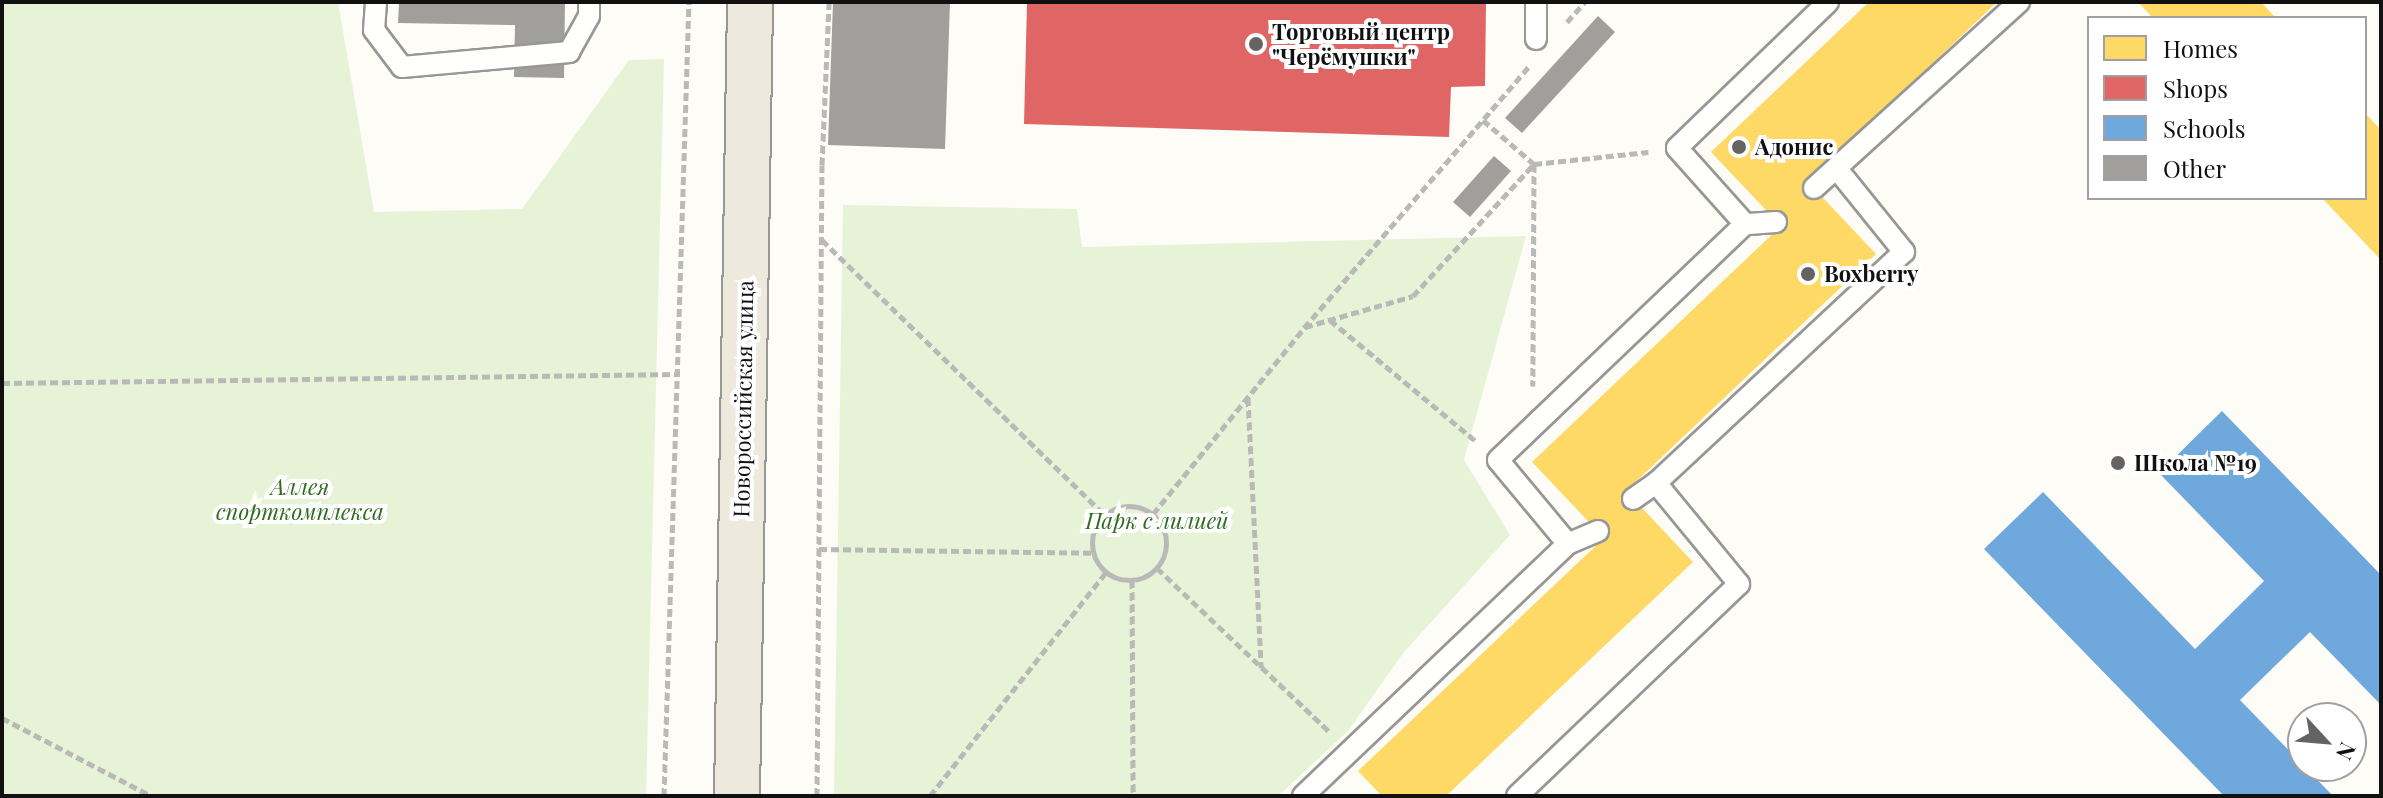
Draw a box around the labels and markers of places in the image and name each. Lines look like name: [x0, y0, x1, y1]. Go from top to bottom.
place label: Торговый центр "Черёмушки": [1272, 18, 1450, 70]
marker: Торговый центр "Черёмушки": [1247, 35, 1265, 53]
place label: Адонис: [1755, 134, 1833, 160]
marker: Адонис: [1730, 138, 1748, 156]
place label: Boxberry: [1824, 261, 1918, 287]
marker: Boxberry: [1799, 265, 1817, 283]
place label: Школа №19: [2134, 450, 2257, 476]
marker: Школа №19: [2109, 454, 2127, 472]

